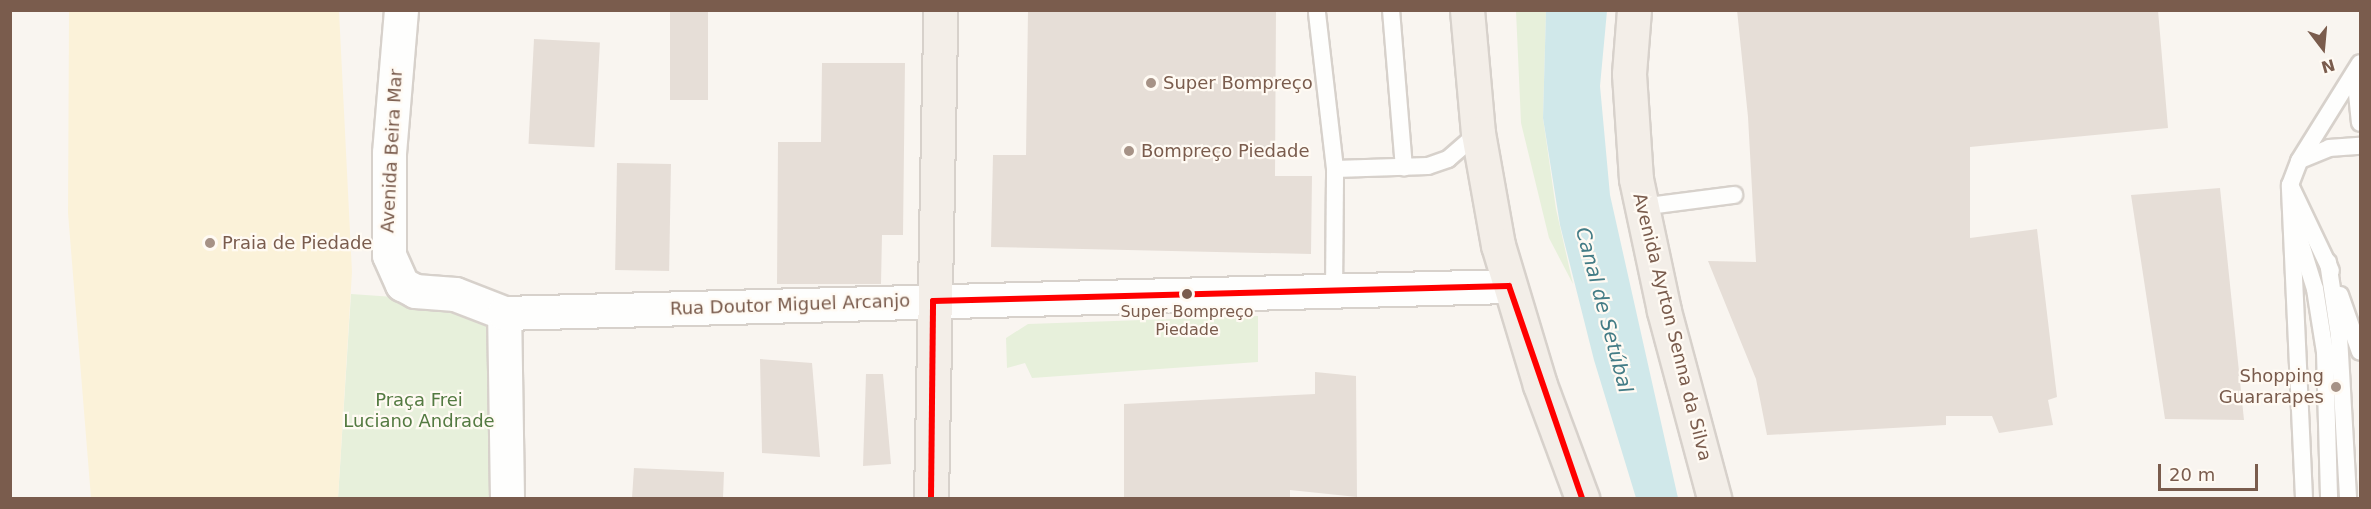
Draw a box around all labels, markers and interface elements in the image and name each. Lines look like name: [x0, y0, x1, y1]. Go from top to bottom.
north arrow: [2293, 18, 2353, 78]
text: N: [2319, 55, 2337, 77]
street label: Avenida Beira Mar: [377, 68, 407, 234]
place label: Super Bompreço: [1163, 72, 1313, 94]
marker: Super Bompreço: [1144, 76, 1158, 90]
place label: Bompreço Piedade: [1141, 140, 1310, 162]
marker: Bompreço Piedade: [1122, 144, 1136, 158]
street label: Avenida Ayrton Senna da Silva: [1628, 191, 1716, 463]
water label: Canal de Setúbal: [1570, 225, 1638, 395]
place label: Praia de Piedade: [222, 232, 372, 254]
marker: Praia de Piedade: [203, 236, 217, 250]
marker: Super Bompreço Piedade: [1181, 288, 1193, 300]
street label: Rua Doutor Miguel Arcanjo: [670, 290, 910, 320]
place label: Super Bompreço Piedade: [1120, 302, 1254, 340]
place label: Shopping Guararapes: [2219, 366, 2324, 409]
marker: Shopping Guararapes: [2329, 380, 2343, 394]
park label: Praça Frei Luciano Andrade: [343, 390, 495, 432]
scale bar: [2161, 452, 2262, 490]
text: 20 m: [2169, 464, 2215, 485]

